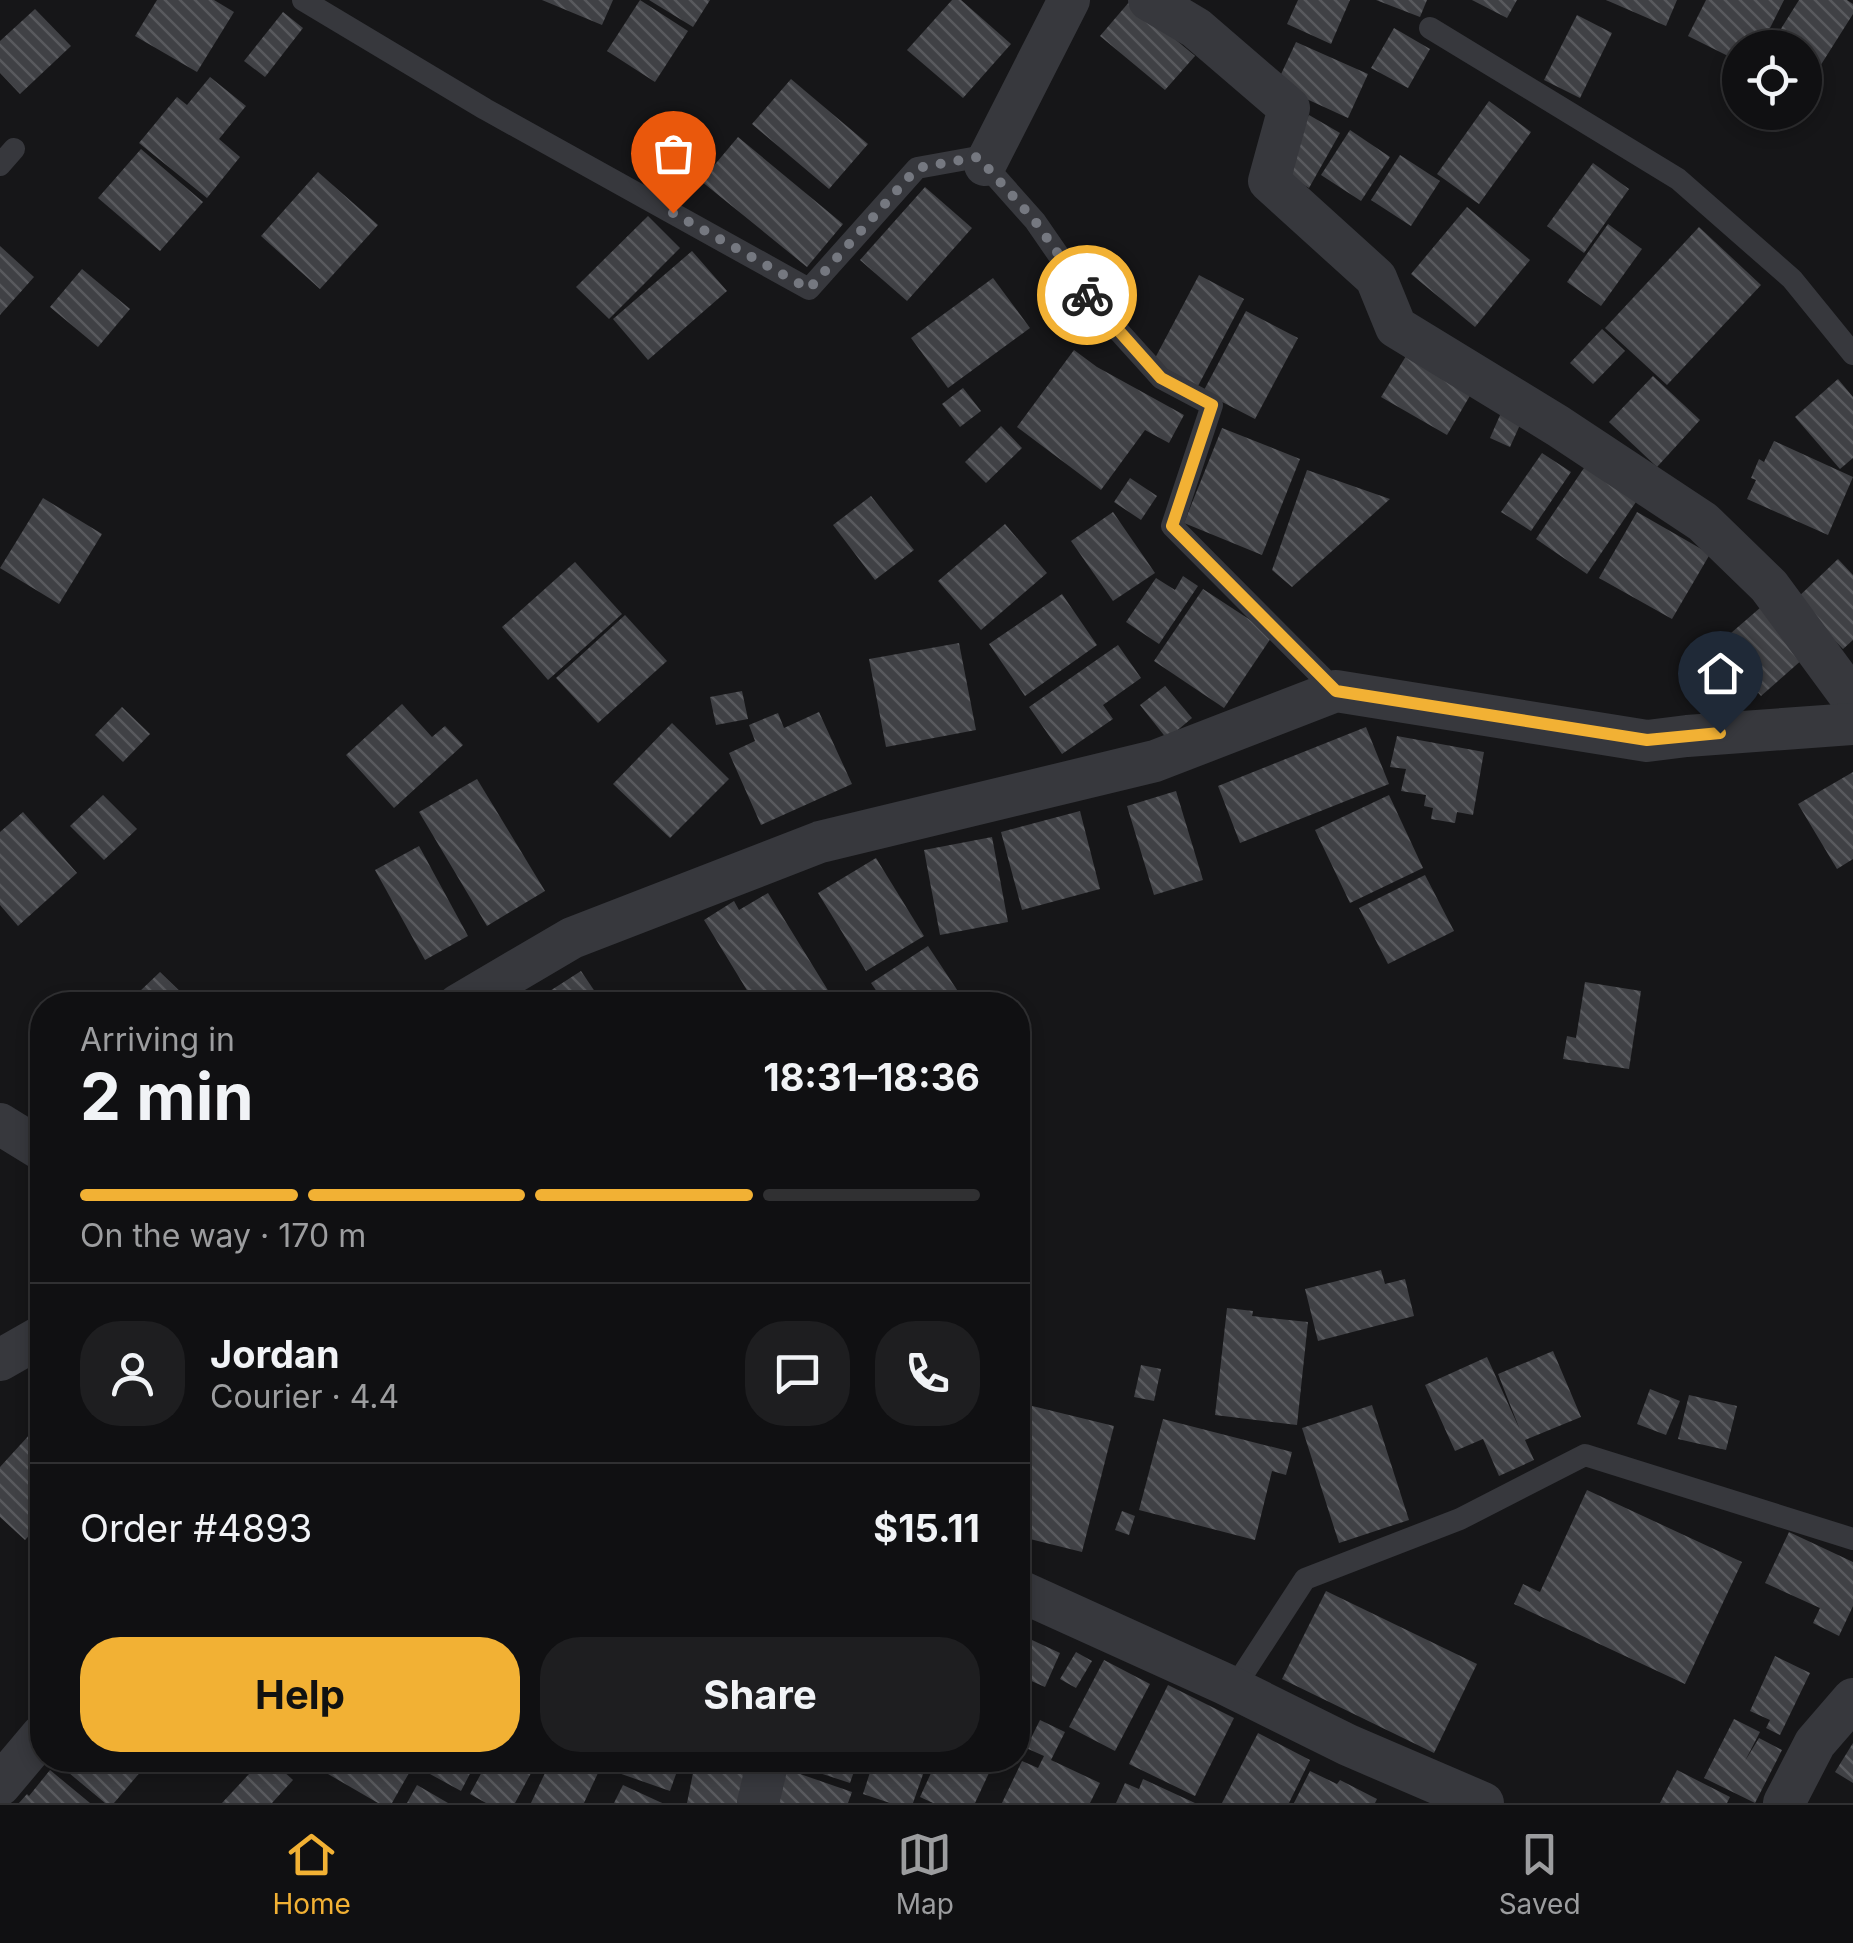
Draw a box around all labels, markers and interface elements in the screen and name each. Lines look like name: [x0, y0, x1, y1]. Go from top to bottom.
map controls: [1722, 30, 1822, 130]
button: locate: [1722, 30, 1822, 130]
pin: [631, 111, 716, 214]
icon: bag: [646, 126, 701, 181]
courier: [1037, 245, 1137, 345]
icon: bike: [1060, 268, 1115, 323]
pin: [1678, 631, 1763, 734]
icon: home: [1693, 646, 1748, 701]
text: Arriving in: [80, 1020, 235, 1059]
text: 18:31–18:36: [763, 1054, 980, 1100]
text: 2 min: [80, 1057, 254, 1136]
text: On the way · 170 m: [80, 1216, 366, 1255]
button: person: [80, 1321, 185, 1426]
button: chat: [745, 1321, 850, 1426]
button: phone: [875, 1321, 980, 1426]
text: Jordan: [210, 1331, 340, 1377]
text: Courier · 4.4: [210, 1377, 399, 1416]
text: Order #4893: [80, 1505, 312, 1551]
text: $15.11: [873, 1505, 980, 1551]
button: Help: [80, 1637, 520, 1752]
button: Share: [540, 1637, 980, 1752]
tab: Home: [272, 1827, 351, 1921]
tab: Map: [896, 1827, 954, 1921]
tab: Saved: [1499, 1827, 1581, 1921]

